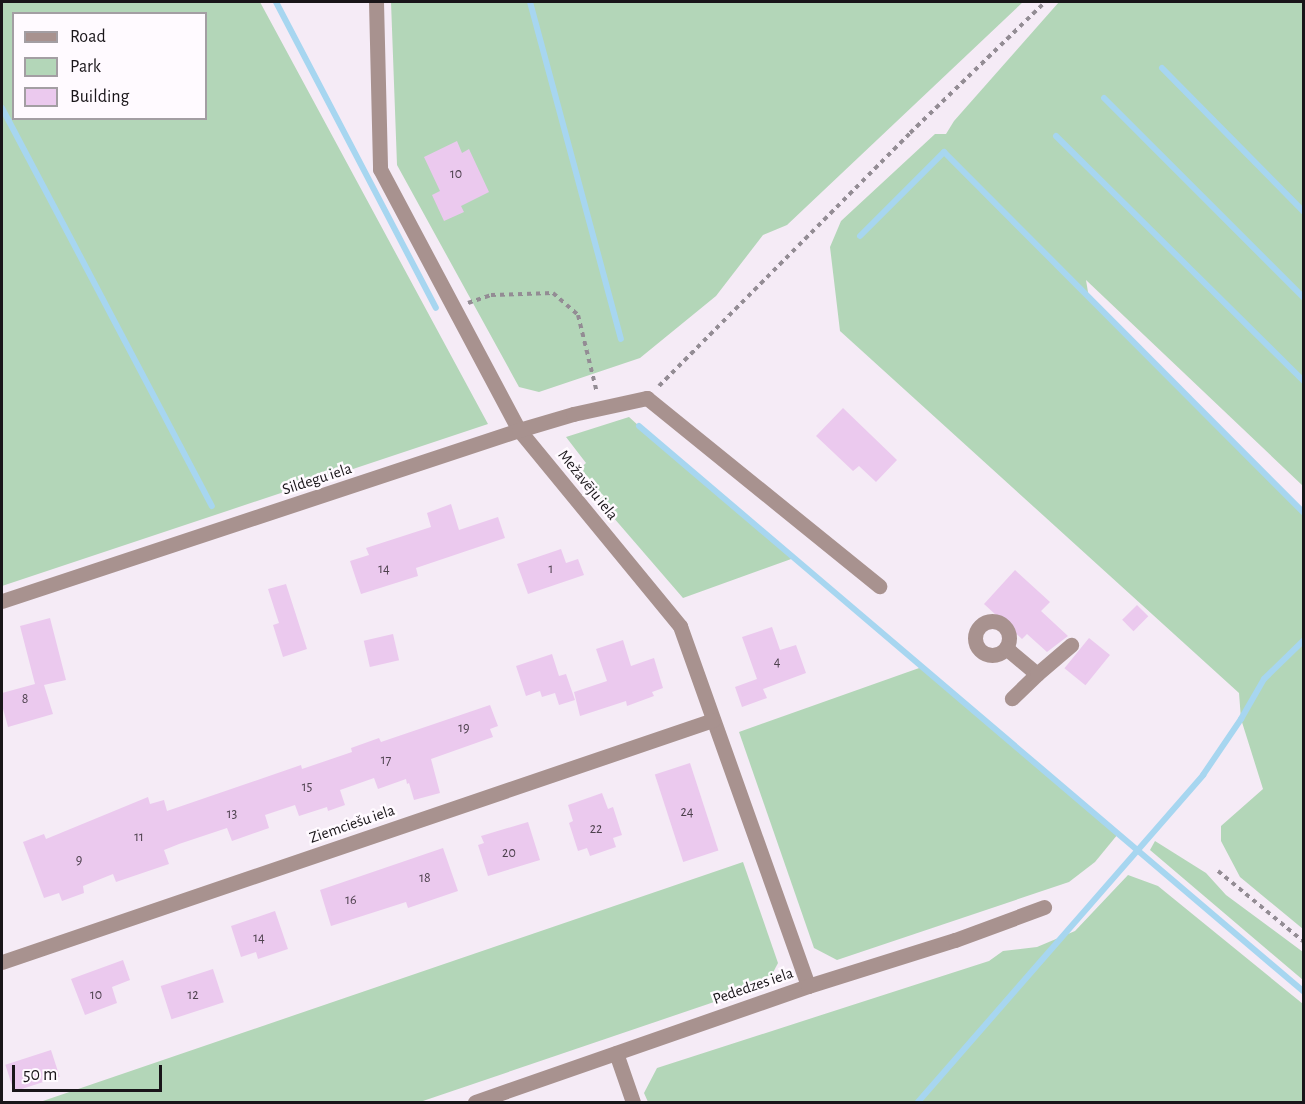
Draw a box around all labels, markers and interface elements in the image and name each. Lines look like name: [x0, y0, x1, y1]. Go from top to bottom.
legend: [12, 12, 207, 120]
text: Road: [70, 28, 106, 46]
text: Park: [70, 58, 101, 76]
text: Building: [70, 88, 129, 106]
house number: 10: [450, 166, 462, 182]
street label: Mežavēju iela: [554, 446, 622, 524]
street label: Sildegu iela: [280, 459, 354, 499]
house number: 14: [378, 561, 390, 577]
house number: 1: [549, 561, 553, 577]
house number: 4: [774, 654, 780, 670]
house number: 8: [22, 691, 28, 707]
house number: 19: [458, 720, 470, 736]
house number: 17: [381, 752, 391, 768]
house number: 15: [302, 779, 312, 795]
street label: Ziemciešu iela: [307, 800, 397, 848]
house number: 24: [680, 804, 694, 820]
house number: 13: [227, 806, 237, 822]
house number: 22: [590, 821, 602, 837]
house number: 11: [134, 829, 144, 845]
house number: 20: [502, 845, 516, 861]
house number: 9: [76, 852, 82, 868]
house number: 18: [419, 870, 431, 886]
house number: 16: [345, 892, 357, 908]
house number: 14: [253, 930, 265, 946]
street label: Pededzes iela: [710, 963, 796, 1009]
house number: 10: [90, 987, 102, 1003]
house number: 12: [187, 987, 199, 1003]
scale bar: [15, 1053, 165, 1091]
text: 50 m: [23, 1066, 57, 1084]

